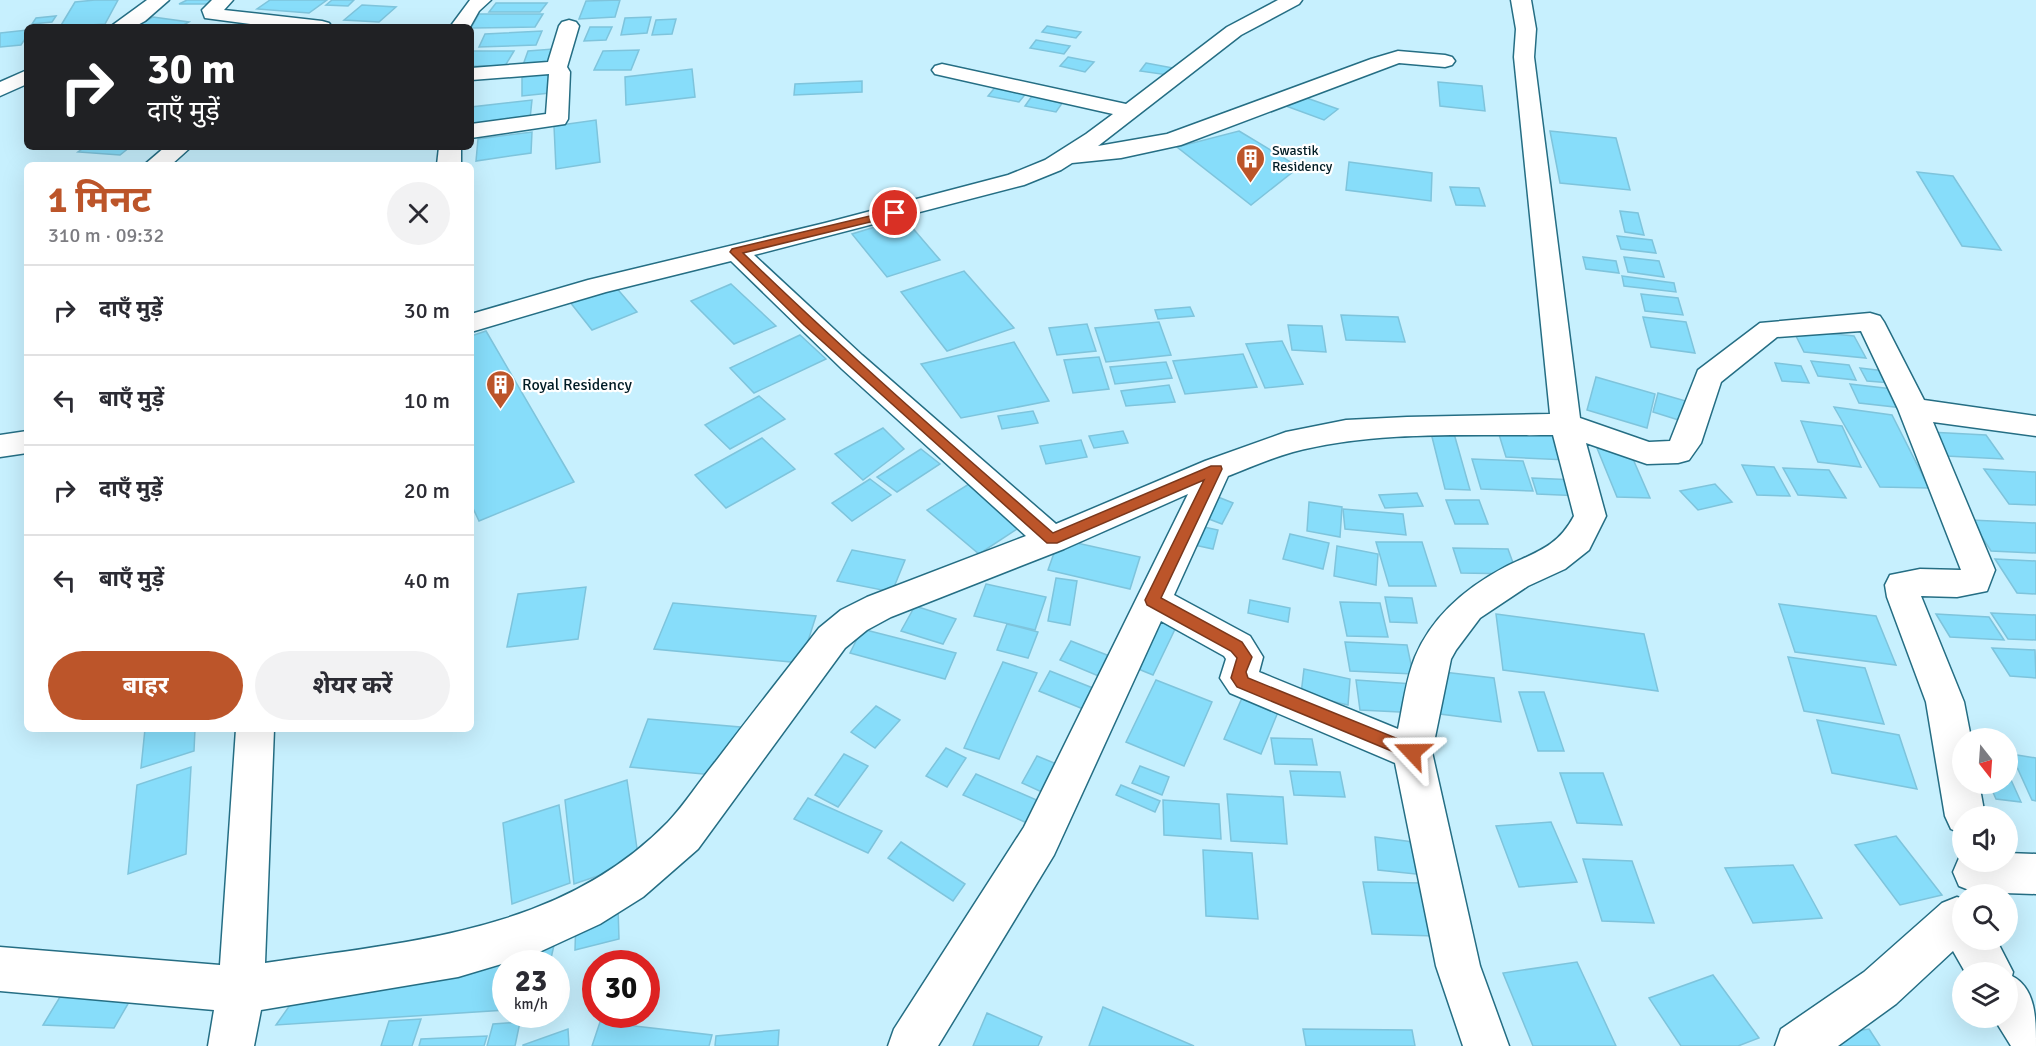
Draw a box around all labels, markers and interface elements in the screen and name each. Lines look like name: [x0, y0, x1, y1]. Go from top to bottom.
text: 30 m: [147, 44, 236, 95]
icon: right: [48, 48, 126, 126]
text: दाएँ मुड़ें: [147, 95, 220, 128]
building icon: Swastik Residency: [1235, 142, 1267, 184]
place label: Swastik Residency: [1272, 142, 1333, 175]
text: 1 मिनट: [48, 178, 151, 223]
button: close: [387, 182, 450, 245]
pin: [869, 187, 920, 238]
icon: arrive: [878, 196, 911, 229]
text: 310 m · 09:32: [48, 223, 164, 248]
icon: right: [48, 294, 81, 327]
text: दाएँ मुड़ें: [99, 295, 163, 322]
text: 30 m: [404, 297, 450, 324]
building icon: Royal Residency: [485, 368, 517, 410]
place label: Royal Residency: [522, 375, 633, 395]
icon: left: [48, 384, 81, 417]
text: बाएँ मुड़ें: [99, 385, 164, 412]
text: 10 m: [404, 387, 450, 414]
icon: right: [48, 474, 81, 507]
text: दाएँ मुड़ें: [99, 475, 163, 502]
text: 20 m: [404, 477, 450, 504]
icon: left: [48, 564, 81, 597]
text: बाएँ मुड़ें: [99, 565, 164, 592]
text: 40 m: [404, 567, 450, 594]
button: बाहर: [48, 651, 243, 720]
button: शेयर करें: [255, 651, 450, 720]
position arrow: [1380, 720, 1444, 784]
north arrow: [1952, 728, 2018, 794]
map controls: [1952, 728, 2018, 1028]
button: sound: [1952, 806, 2018, 872]
button: search: [1952, 884, 2018, 950]
speed limit sign: 30: [582, 950, 660, 1028]
button: layers: [1952, 962, 2018, 1028]
text: 23: [515, 963, 547, 1000]
text: km/h: [514, 995, 548, 1013]

